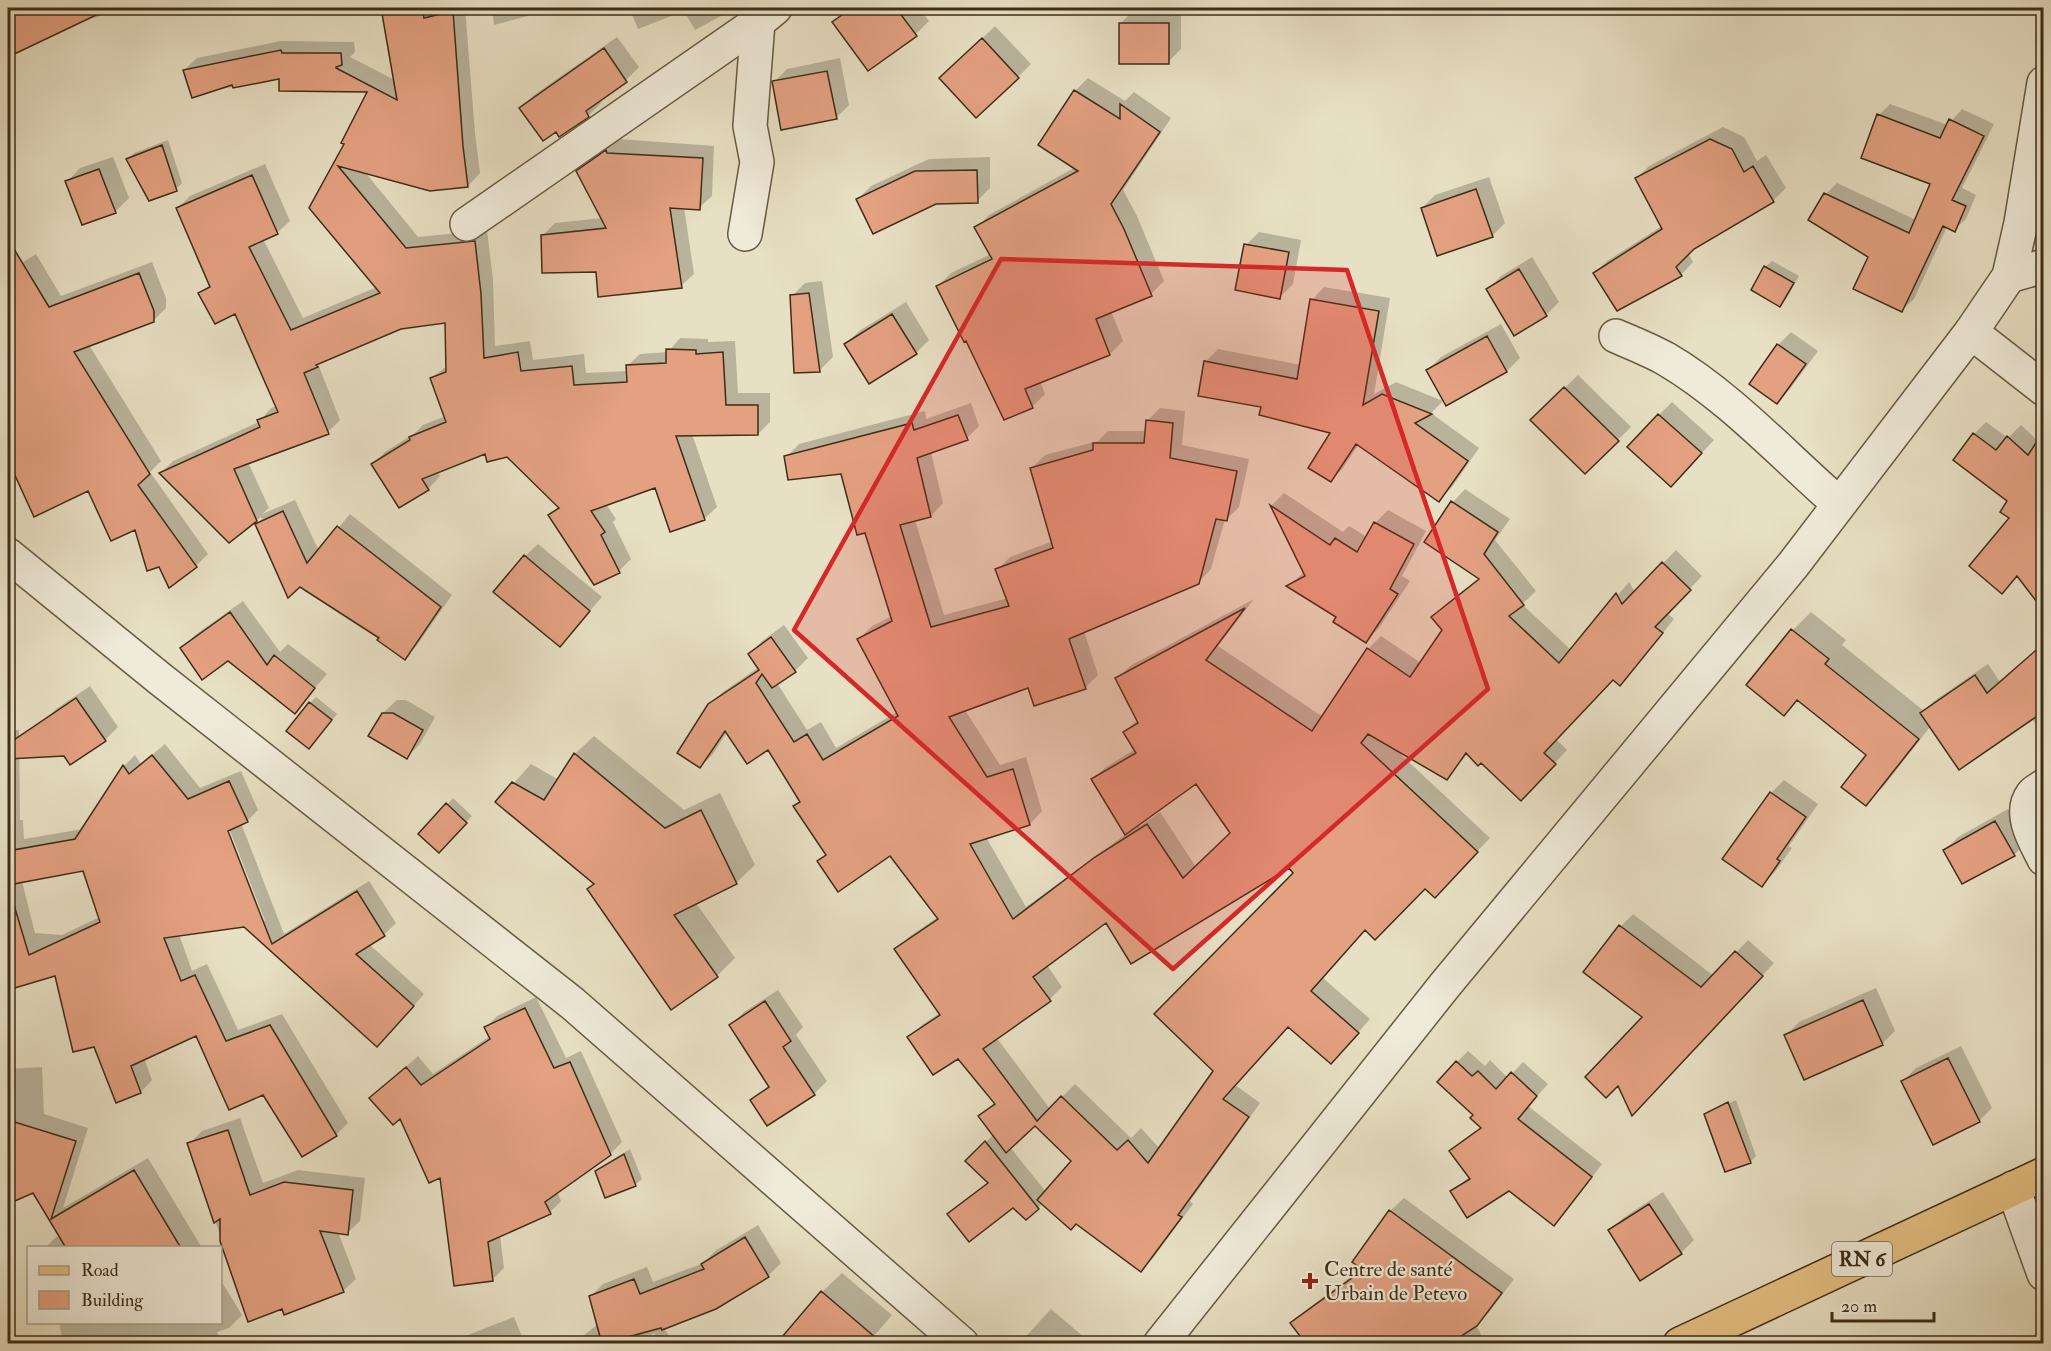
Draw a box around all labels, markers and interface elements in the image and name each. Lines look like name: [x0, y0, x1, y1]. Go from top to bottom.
road number: RN 6: [1832, 1242, 1892, 1276]
legend: [27, 1246, 222, 1324]
place label: Centre de santé Urbain de Petevo: [1324, 1256, 1467, 1307]
text: Road: [81, 1259, 119, 1282]
marker: Centre de santé Urbain de Petevo: [1301, 1272, 1319, 1290]
scale bar: [1832, 1285, 1934, 1323]
text: Building: [81, 1289, 144, 1312]
text: 20 m: [1841, 1295, 1877, 1318]

